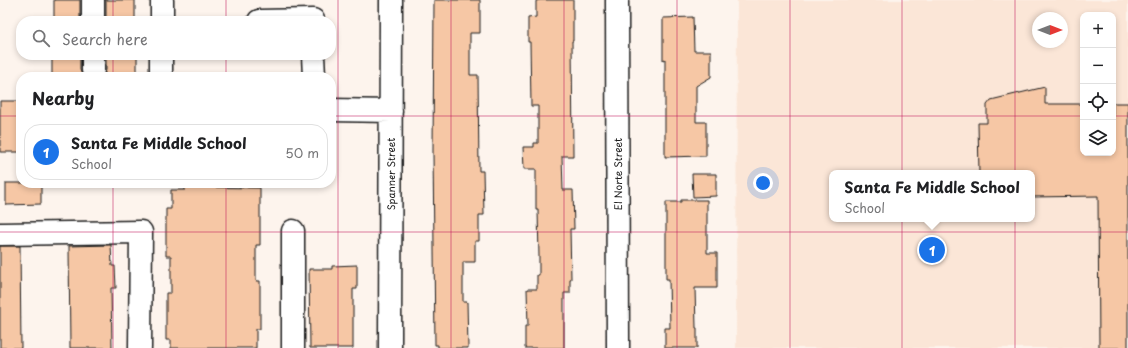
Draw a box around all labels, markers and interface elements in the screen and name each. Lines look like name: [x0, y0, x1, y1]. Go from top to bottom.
north arrow: [1032, 12, 1068, 48]
map controls: [1080, 12, 1116, 156]
button: +: [1080, 12, 1116, 48]
search box: [16, 16, 336, 60]
icon: search: [30, 27, 52, 49]
text: Search here: [62, 27, 148, 50]
button: −: [1080, 48, 1116, 84]
button: locate: [1080, 84, 1116, 120]
text: Nearby: [32, 85, 94, 111]
button: layers: [1080, 120, 1116, 156]
text: Santa Fe Middle School: [71, 131, 247, 154]
street label: Spanner Street: [383, 138, 398, 210]
street label: El Norte Street: [610, 138, 625, 210]
text: 1: [43, 143, 49, 162]
text: 50 m: [285, 143, 319, 162]
text: School: [71, 154, 112, 173]
popup: [829, 170, 1035, 222]
your location: [753, 173, 773, 193]
text: Santa Fe Middle School: [844, 175, 1020, 198]
text: School: [844, 198, 885, 217]
pin: 1: [919, 235, 945, 265]

